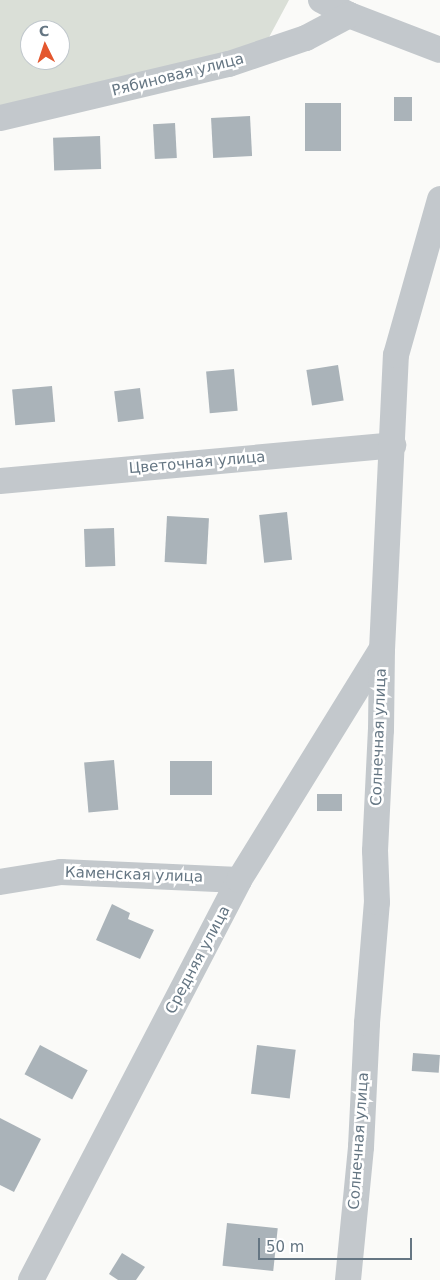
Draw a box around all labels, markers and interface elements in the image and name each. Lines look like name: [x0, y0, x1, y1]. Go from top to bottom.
north arrow: [20, 20, 70, 70]
text: С: [38, 23, 50, 39]
street label: Рябиновая улица: [110, 50, 246, 100]
street label: Цветочная улица: [128, 448, 266, 478]
street label: Солнечная улица: [368, 668, 390, 806]
street label: Каменская улица: [65, 864, 203, 886]
street label: Средняя улица: [162, 903, 234, 1017]
street label: Солнечная улица: [345, 1072, 373, 1210]
scale bar: [260, 1228, 414, 1260]
text: 50 m: [266, 1238, 304, 1256]

